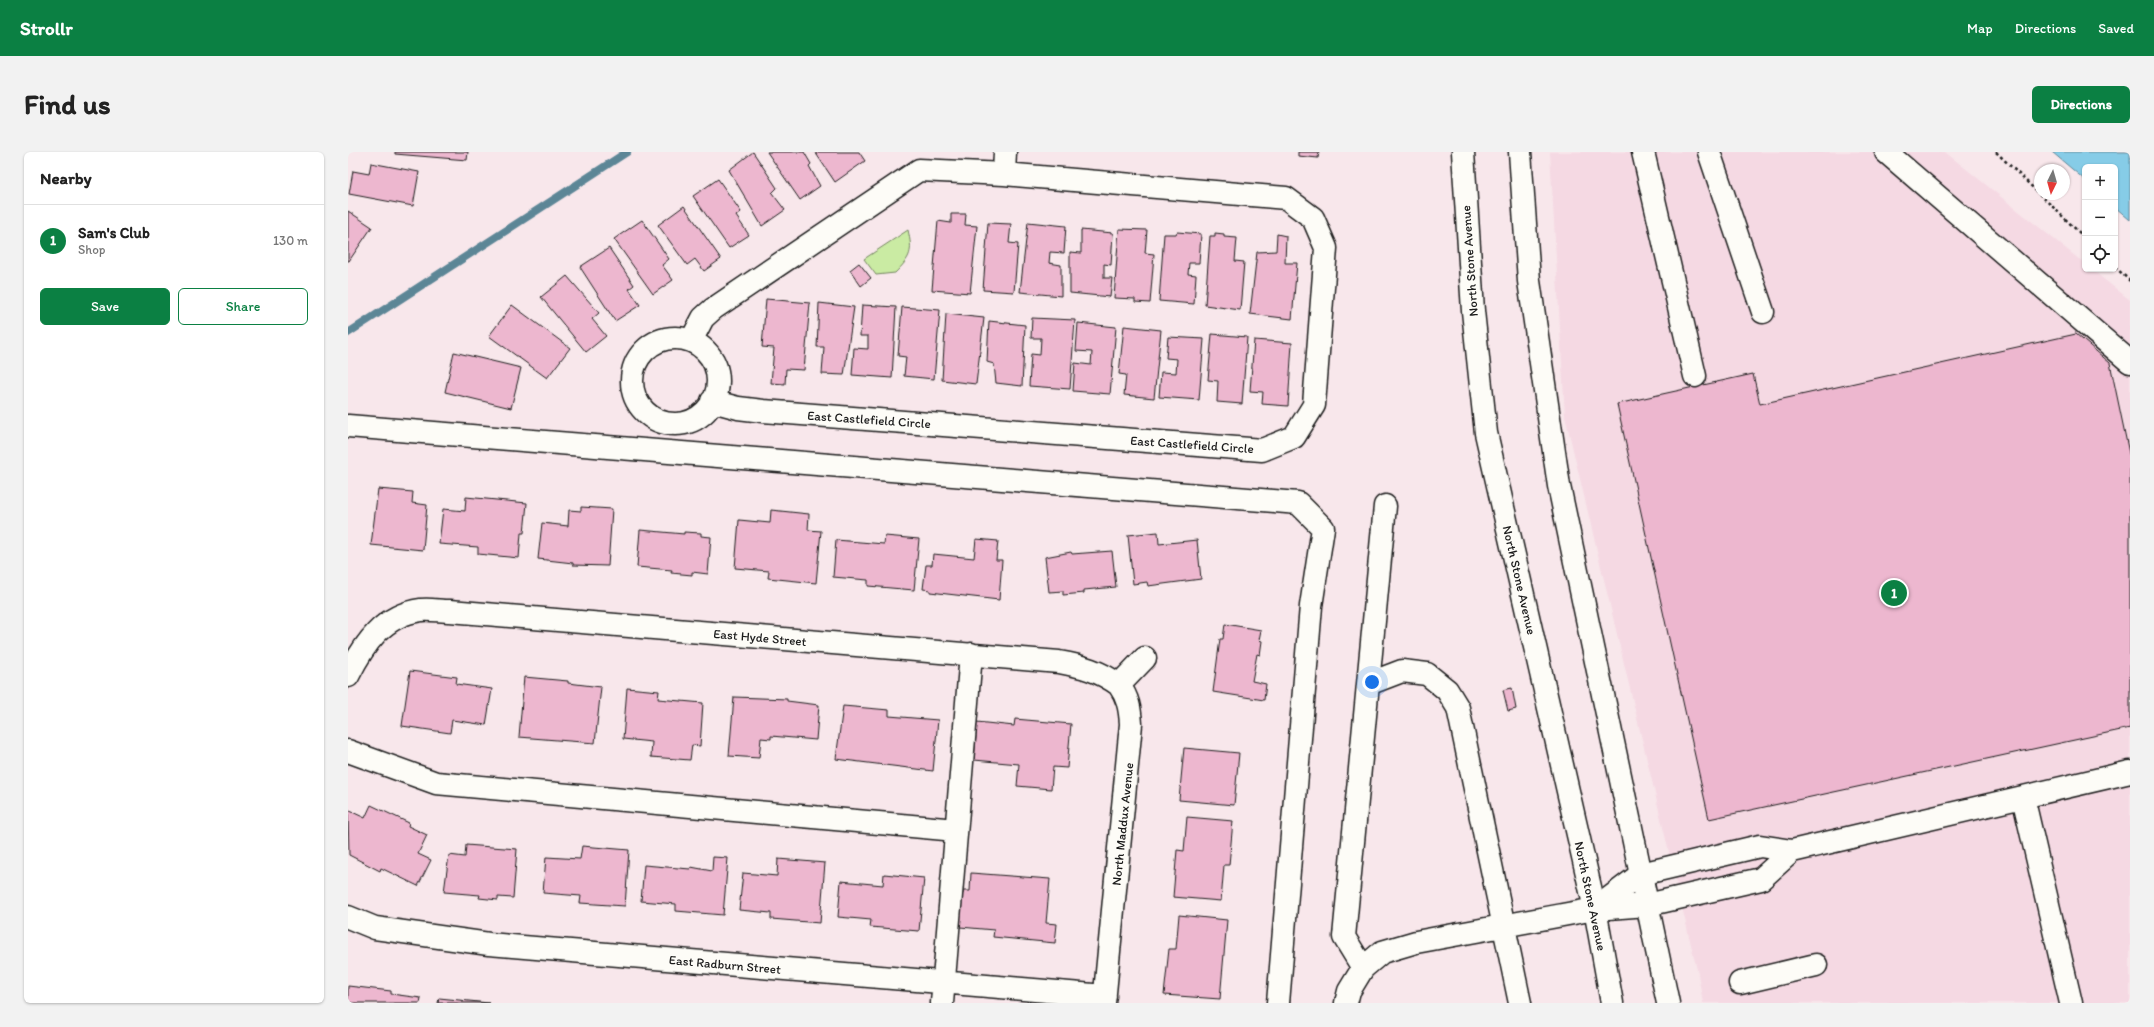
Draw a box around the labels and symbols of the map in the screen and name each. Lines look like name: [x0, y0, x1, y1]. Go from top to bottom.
north arrow: [2034, 164, 2070, 200]
street label: North Stone Avenue: [1458, 205, 1481, 317]
street label: East Castlefield Circle: [807, 408, 931, 431]
street label: East Castlefield Circle: [1130, 433, 1254, 456]
street label: North Stone Avenue: [1500, 524, 1539, 636]
pin: 1: [1881, 578, 1907, 608]
street label: East Hyde Street: [713, 626, 807, 649]
your location: [1362, 672, 1382, 692]
street label: North Maddux Avenue: [1109, 762, 1136, 886]
street label: North Stone Avenue: [1572, 840, 1609, 952]
street label: East Radburn Street: [668, 952, 782, 977]

